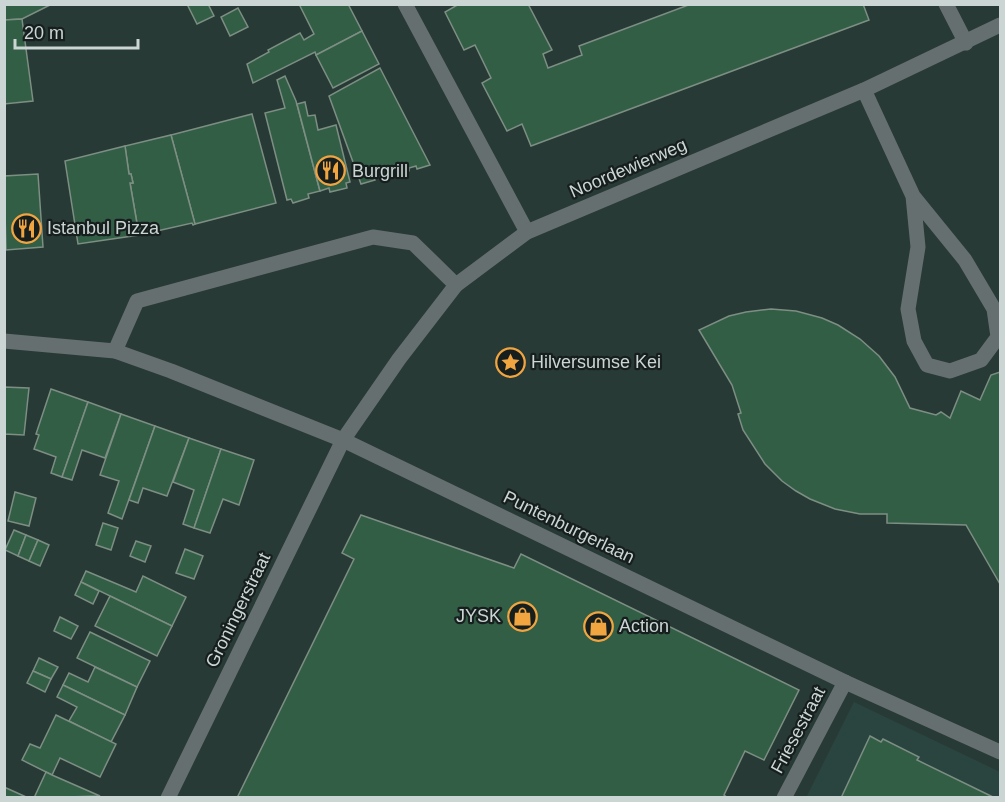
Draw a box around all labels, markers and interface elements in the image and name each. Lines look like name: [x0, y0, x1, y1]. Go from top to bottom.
scale bar: [15, 12, 138, 50]
text: 20 m: [24, 23, 64, 43]
street label: Noordewierweg: [567, 134, 689, 202]
restaurant icon: Burgrill: [315, 155, 347, 187]
place label: Burgrill: [352, 161, 408, 181]
restaurant icon: Istanbul Pizza: [10, 212, 42, 244]
place label: Istanbul Pizza: [47, 218, 160, 238]
place icon: Hilversumse Kei: [494, 346, 526, 378]
place label: Hilversumse Kei: [531, 352, 661, 372]
street label: Puntenburgerlaan: [500, 487, 638, 567]
street label: Groningerstraat: [202, 549, 274, 671]
shop icon: JYSK: [506, 600, 538, 632]
place label: JYSK: [456, 606, 501, 626]
shop icon: Action: [582, 610, 614, 642]
place label: Action: [619, 616, 669, 636]
street label: Friesestraat: [767, 683, 829, 777]

